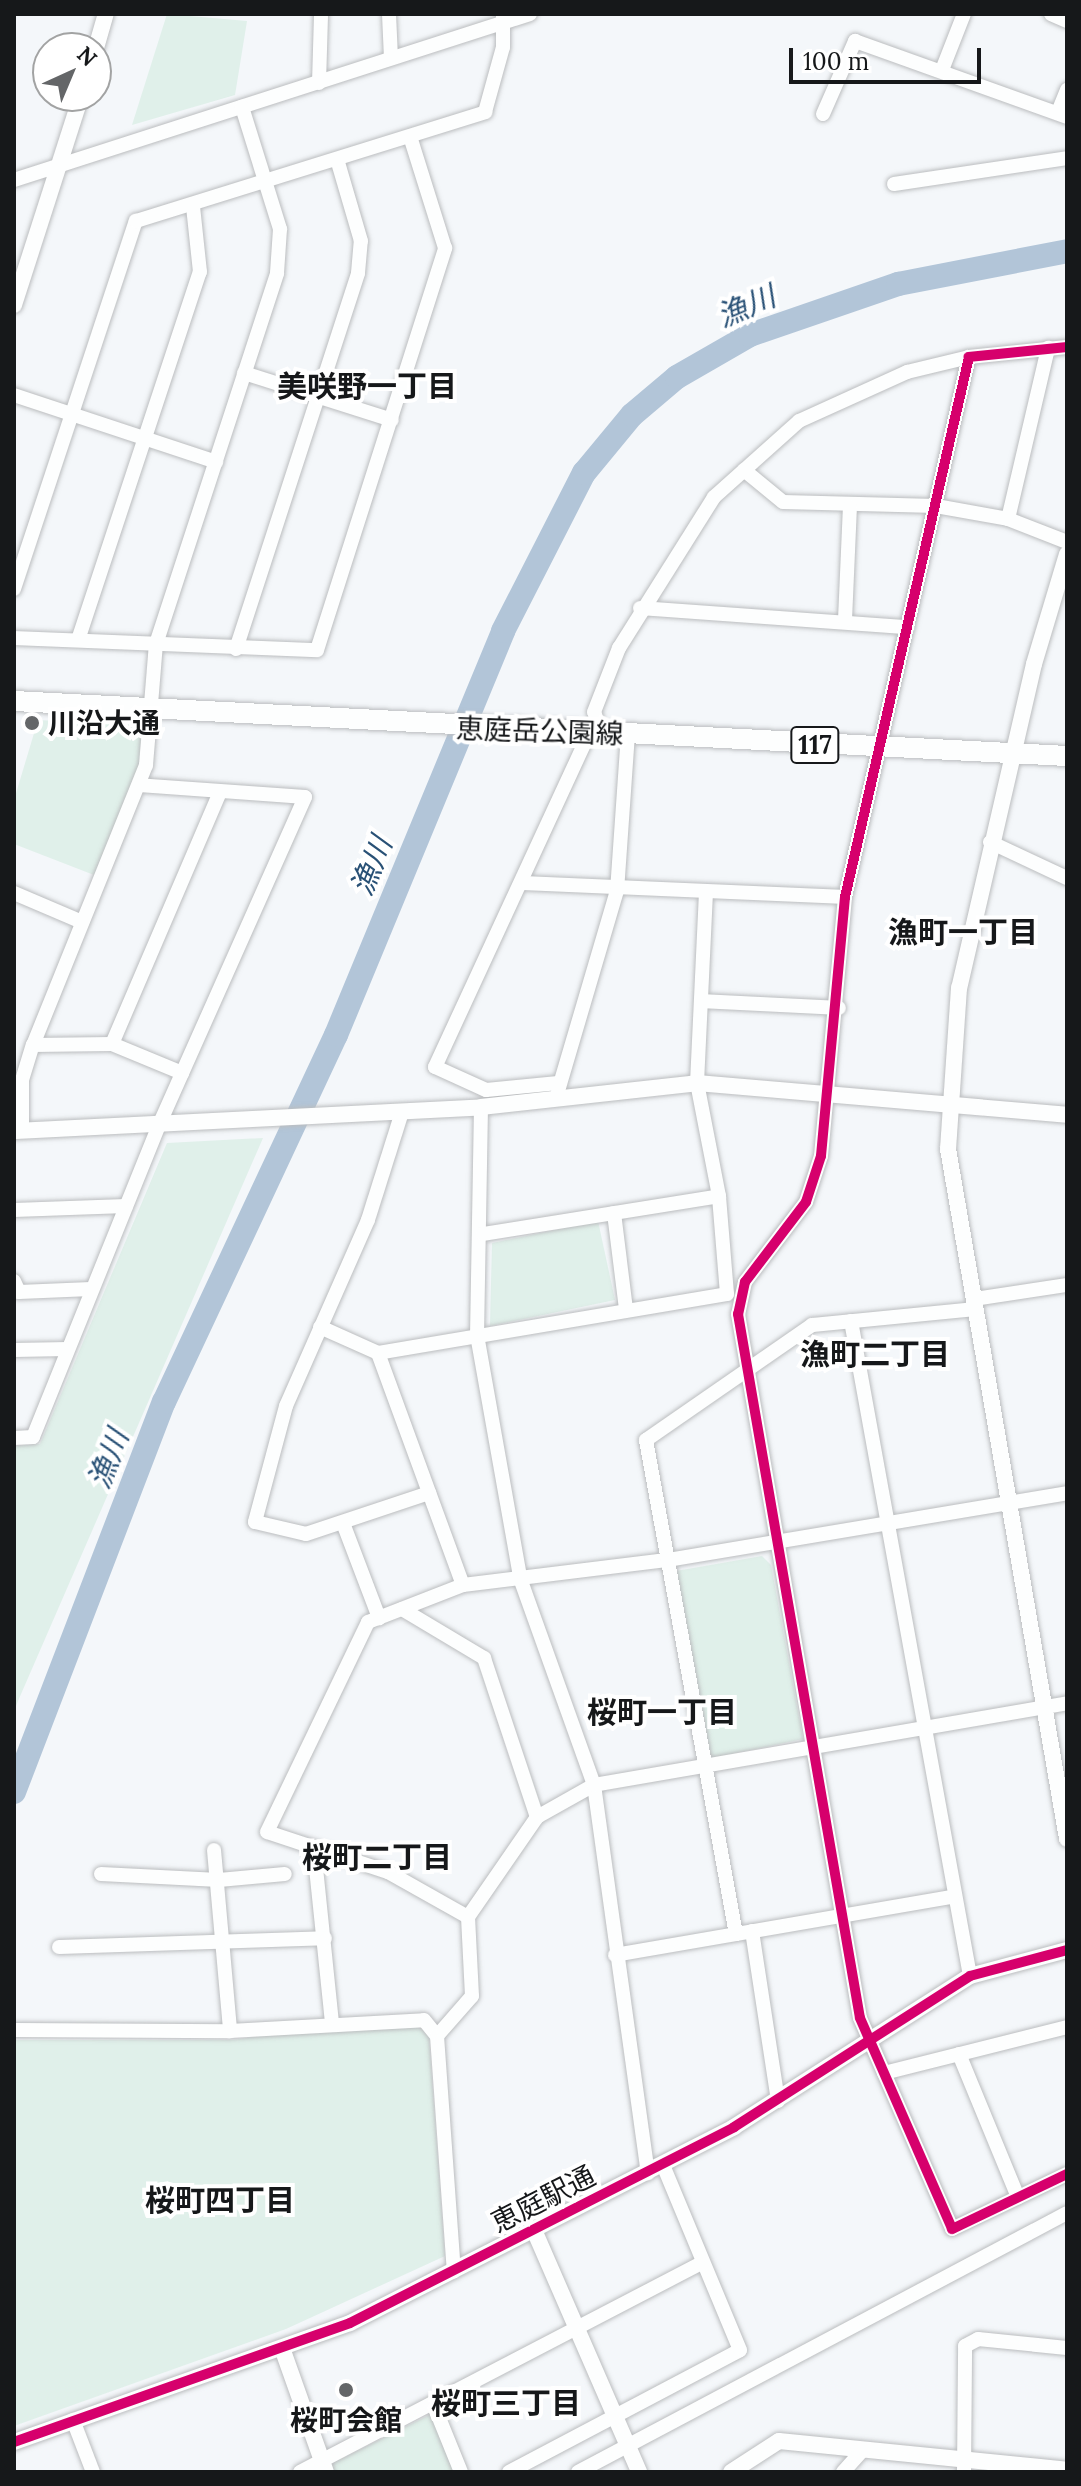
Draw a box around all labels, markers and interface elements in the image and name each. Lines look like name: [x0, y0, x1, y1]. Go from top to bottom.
north arrow: [32, 32, 112, 112]
scale bar: [793, 32, 985, 82]
text: N: [71, 40, 103, 72]
text: 100 m: [803, 46, 869, 77]
water label: 漁川: [711, 278, 781, 334]
district label: 美咲野一丁目: [277, 368, 457, 404]
place label: 川沿大通: [48, 706, 160, 740]
street label: 恵庭岳公園線: [455, 711, 625, 751]
marker: 川沿大通: [23, 714, 41, 732]
road number: 117: [789, 723, 841, 767]
water label: 漁川: [343, 831, 399, 901]
district label: 漁町一丁目: [888, 914, 1038, 950]
district label: 漁町二丁目: [800, 1336, 950, 1372]
water label: 漁川: [80, 1425, 136, 1493]
district label: 桜町一丁目: [587, 1694, 737, 1730]
district label: 桜町二丁目: [302, 1839, 452, 1875]
street label: 恵庭駅通: [485, 2159, 601, 2239]
district label: 桜町四丁目: [145, 2182, 295, 2218]
marker: 桜町会館: [337, 2381, 355, 2399]
district label: 桜町三丁目: [431, 2385, 581, 2421]
place label: 桜町会館: [290, 2403, 402, 2437]

